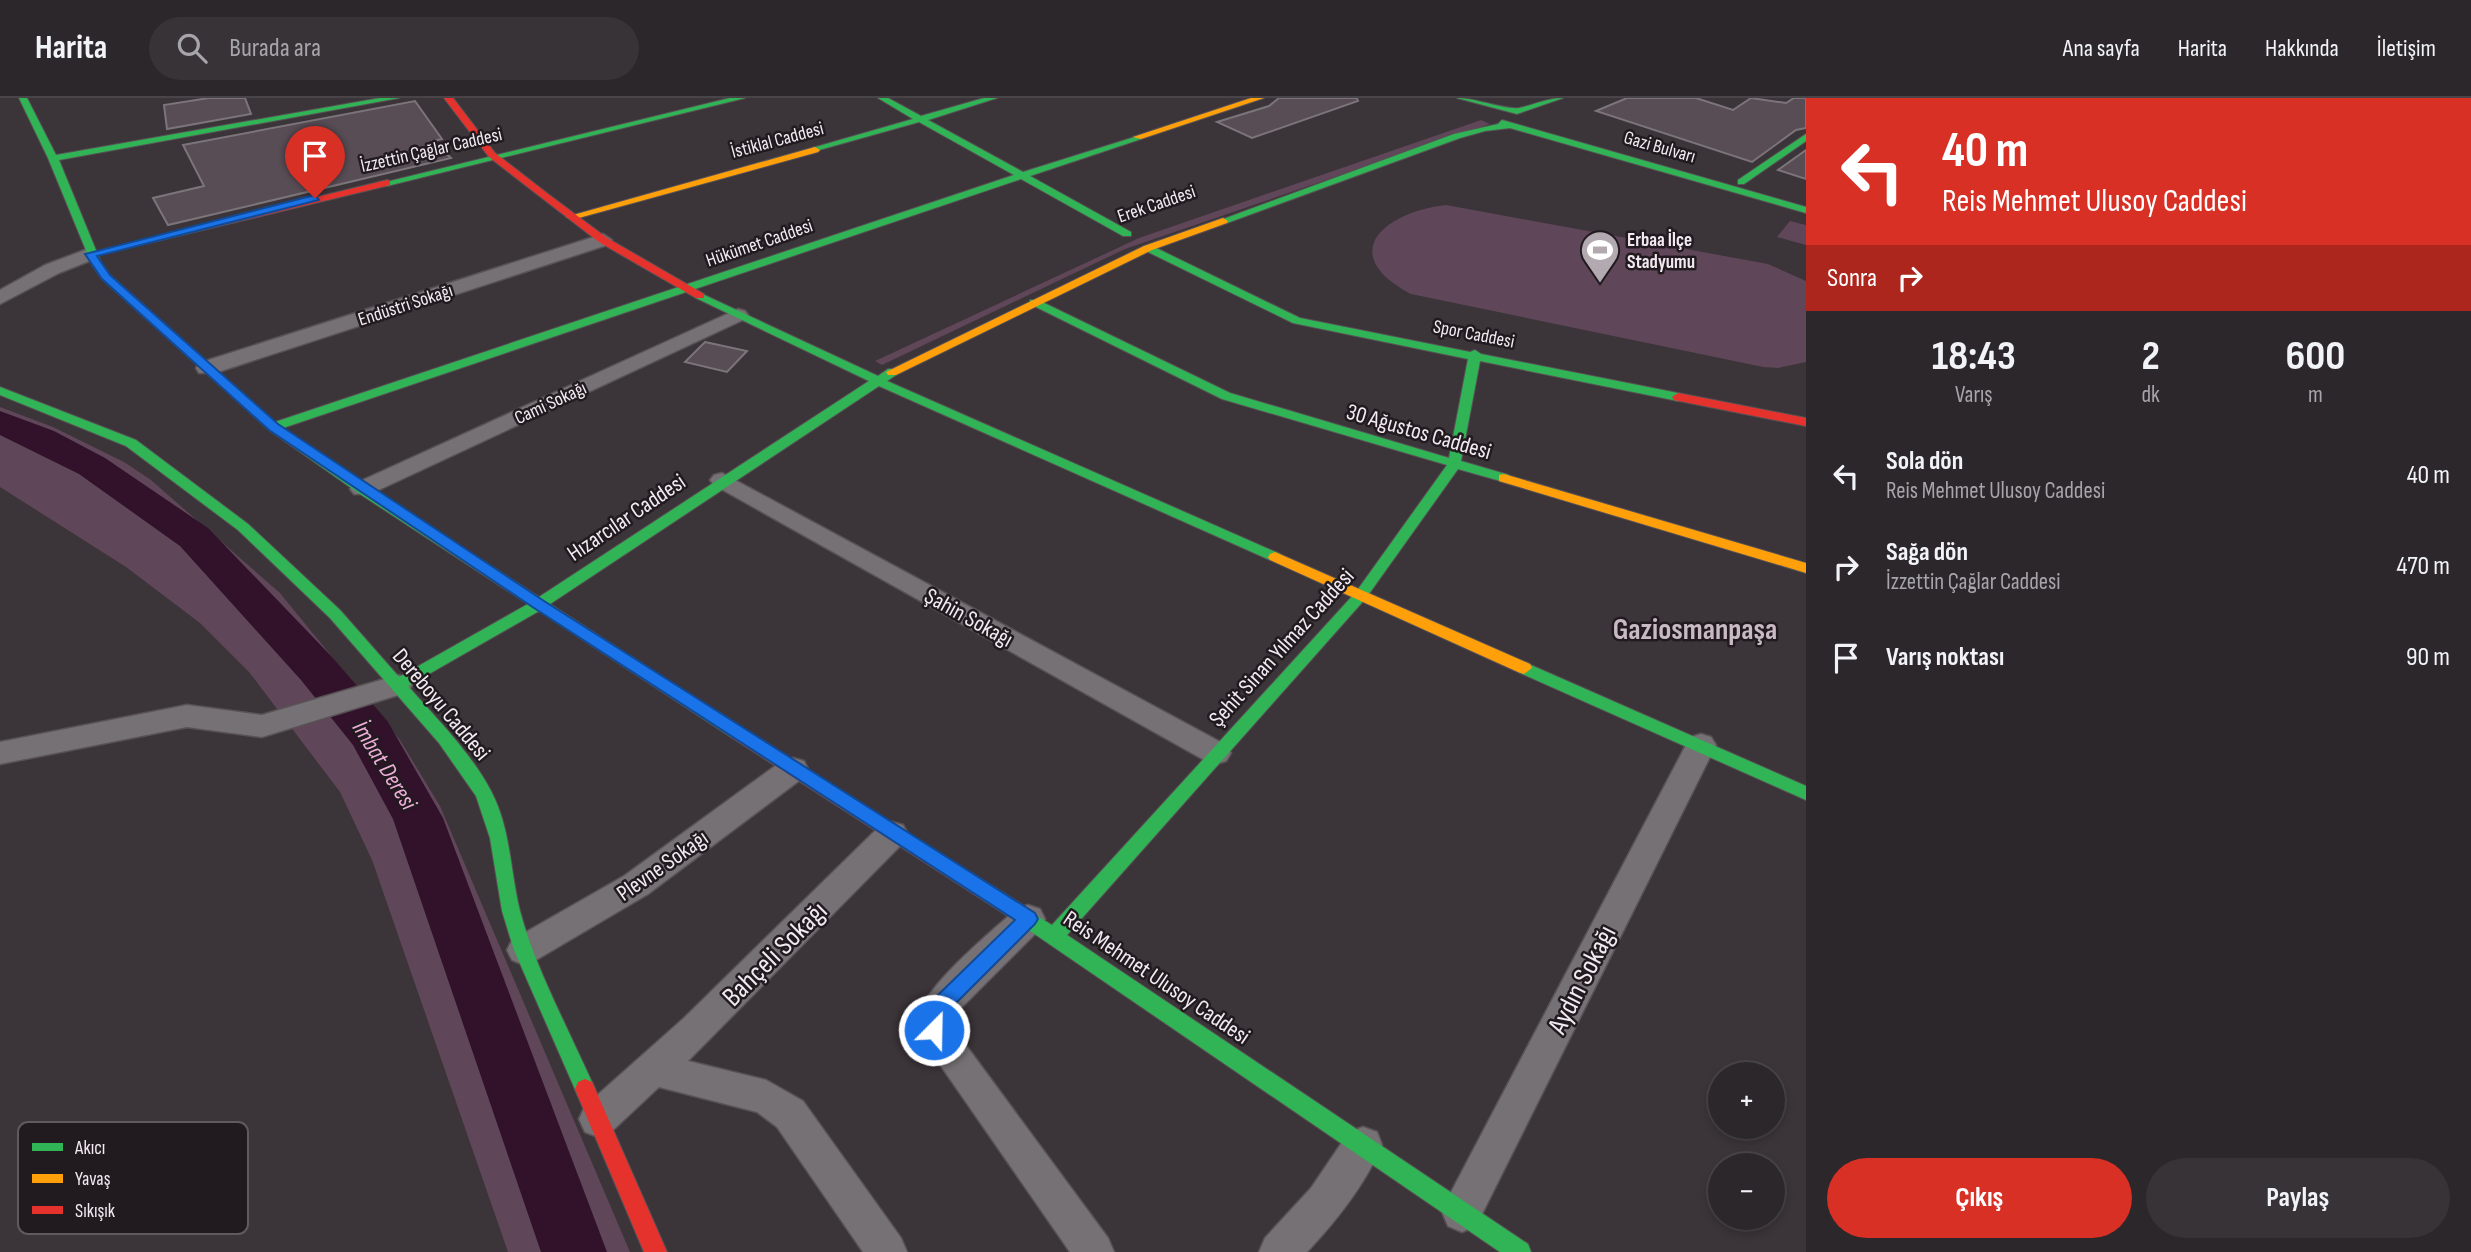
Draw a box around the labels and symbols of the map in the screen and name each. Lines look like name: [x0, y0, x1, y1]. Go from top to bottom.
street label: İstiklal Caddesi: [729, 117, 826, 164]
street label: İzzettin Çağlar Caddesi: [358, 123, 504, 178]
pin: [285, 126, 345, 198]
street label: Gazi Bulvarı: [1621, 126, 1698, 169]
street label: Erek Caddesi: [1114, 180, 1199, 228]
street label: Hükümet Caddesi: [703, 214, 816, 272]
sports icon: Erbaa İlçe Stadyumu: [1579, 229, 1621, 284]
place label: Erbaa İlçe Stadyumu: [1627, 229, 1695, 274]
street label: Endüstri Sokağı: [355, 279, 456, 332]
street label: Spor Caddesi: [1431, 315, 1516, 354]
street label: Cami Sokağı: [511, 377, 590, 430]
street label: 30 Ağustos Caddesi: [1343, 398, 1495, 466]
street label: Hızarcılar Caddesi: [562, 468, 691, 568]
street label: Şehit Sinan Yılmaz Caddesi: [1203, 563, 1360, 733]
street label: Şahin Sokağı: [919, 582, 1018, 654]
district label: Gaziosmanpaşa: [1613, 612, 1777, 648]
street label: Dereboyu Caddesi: [386, 643, 496, 766]
water label: İmbat Deresi: [346, 715, 424, 816]
street label: Plevne Sokağı: [611, 824, 714, 907]
street label: Bahçeli Sokağı: [716, 895, 834, 1013]
street label: Reis Mehmet Ulusoy Caddesi: [1058, 905, 1255, 1051]
street label: Aydın Sokağı: [1541, 920, 1624, 1040]
position arrow: [897, 993, 971, 1067]
legend: [18, 1122, 248, 1234]
text: Akıcı: [74, 1137, 105, 1160]
text: Yavaş: [75, 1168, 111, 1191]
text: Sıkışık: [75, 1200, 116, 1223]

